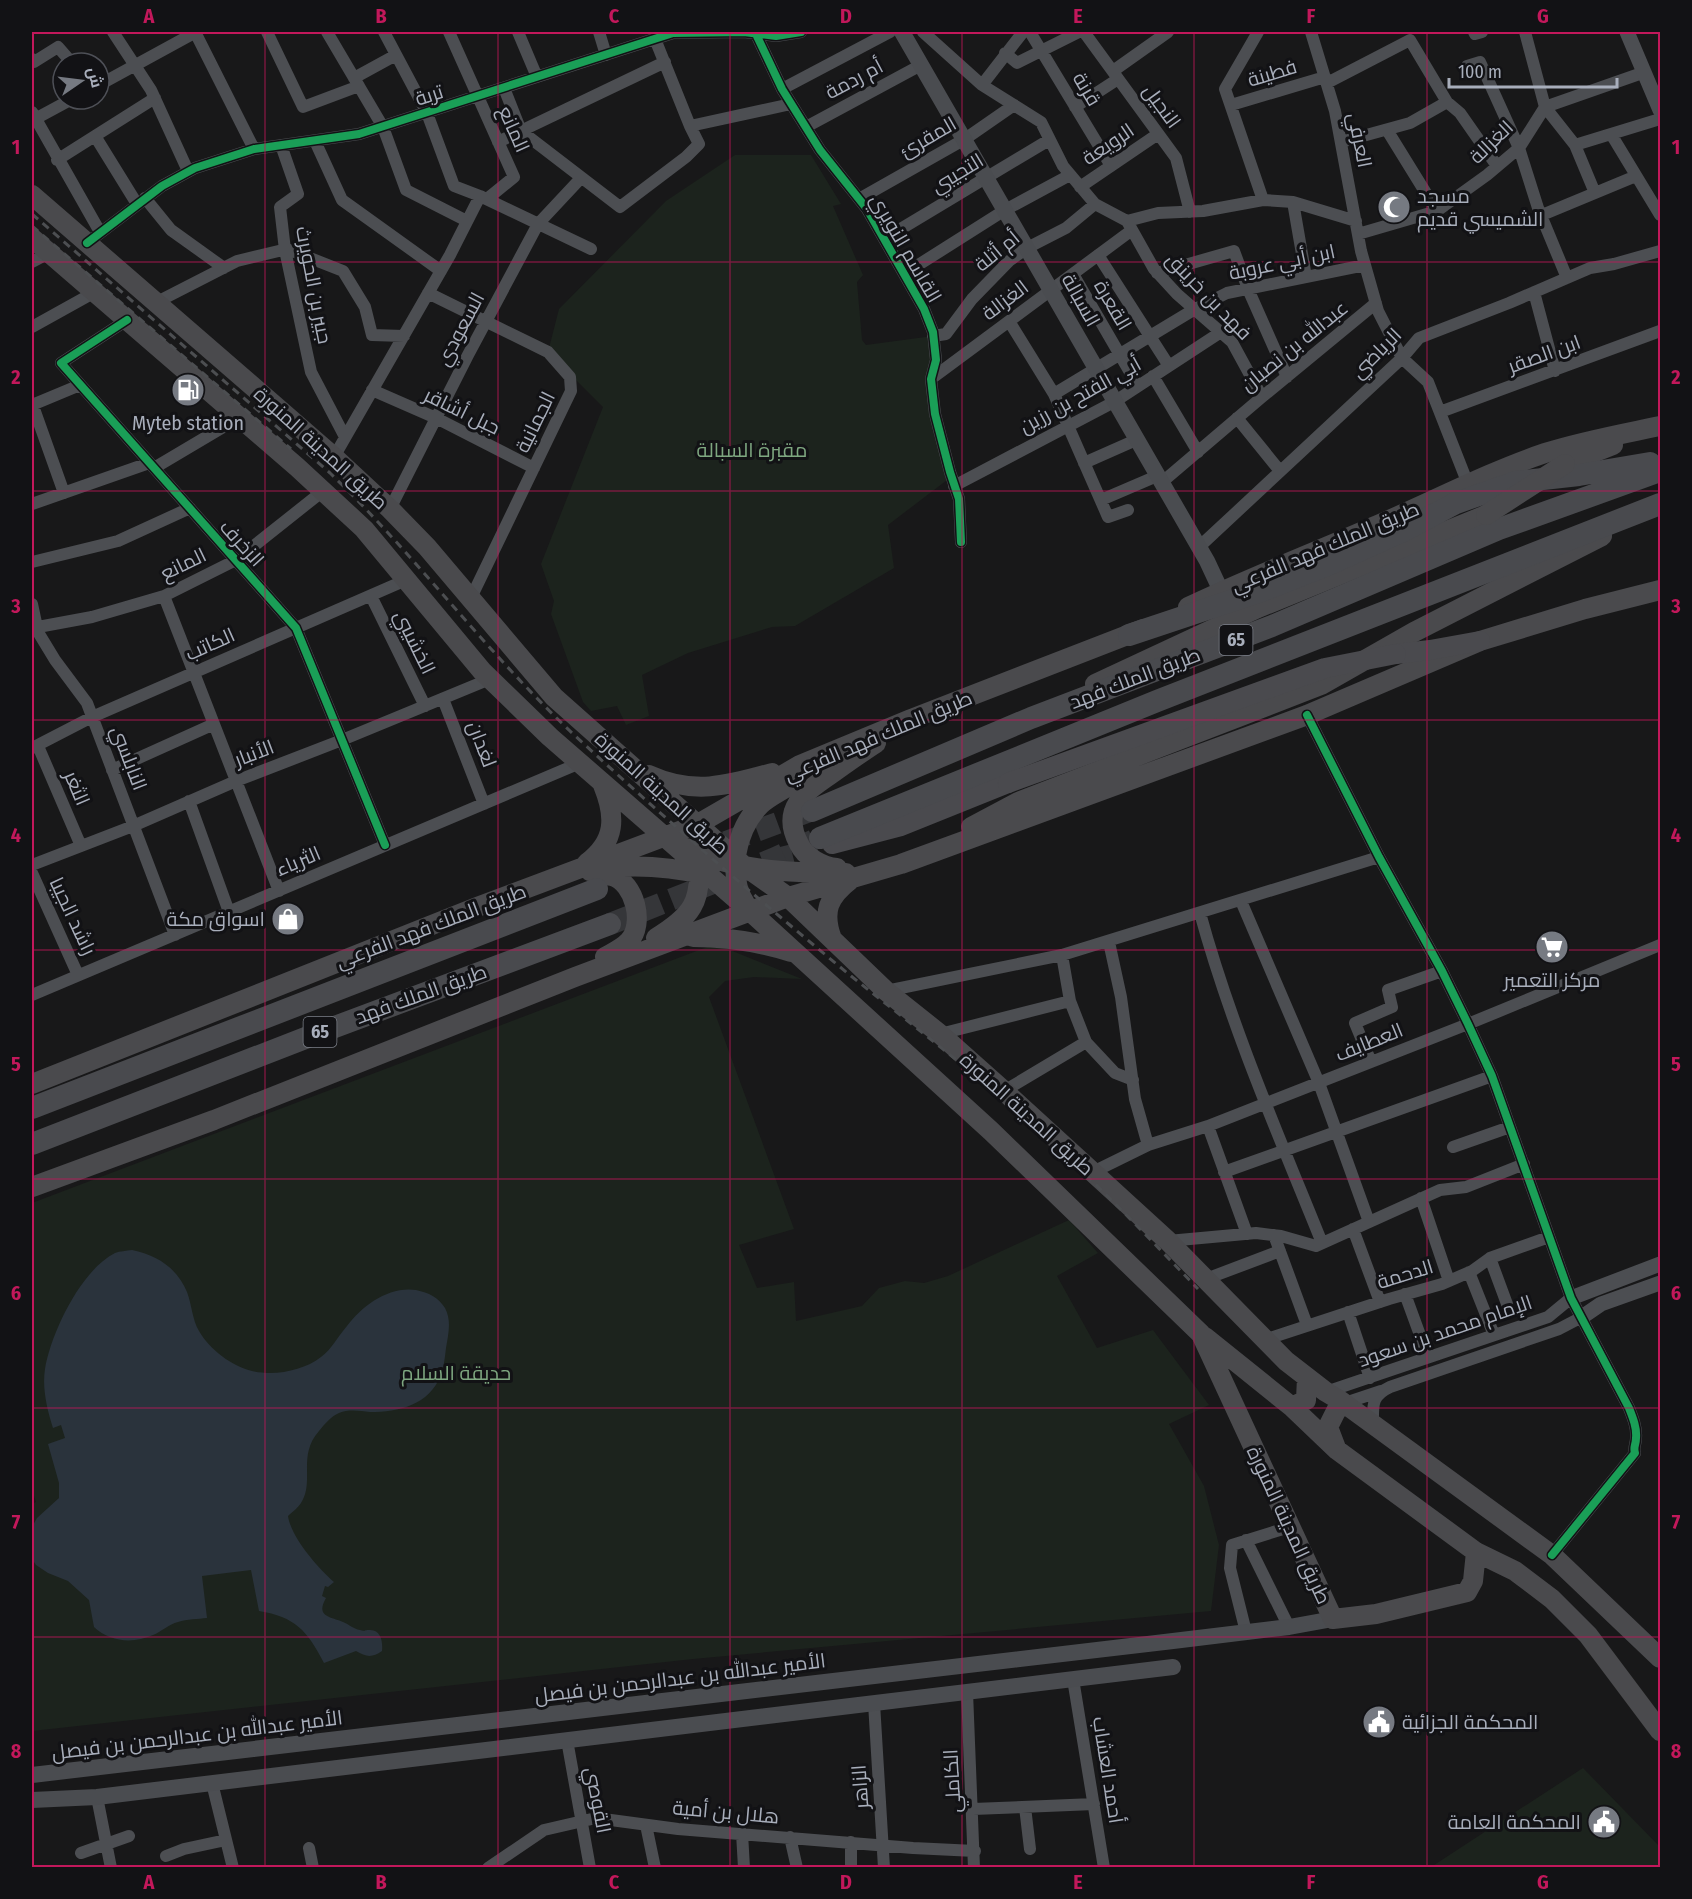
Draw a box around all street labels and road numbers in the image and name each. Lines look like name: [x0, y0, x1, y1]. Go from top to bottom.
street label: أم ردمة: [821, 54, 888, 106]
street label: فطينة: [1244, 54, 1300, 92]
street label: قرنة: [1068, 68, 1106, 110]
street label: تربة: [412, 79, 447, 111]
street label: النجيل: [1137, 79, 1186, 133]
street label: المانع: [491, 102, 535, 157]
street label: العرفي: [1339, 110, 1377, 170]
street label: المقرئ: [896, 111, 961, 164]
street label: الغزالة: [1464, 115, 1518, 169]
street label: الرويعة: [1077, 118, 1139, 170]
street label: التجيبي: [926, 148, 990, 201]
street label: القاسم النويري: [862, 189, 947, 309]
street label: جبير بن الحويرث: [290, 224, 337, 346]
street label: أم أثلة: [970, 226, 1026, 278]
street label: ابن أبي عروبة: [1227, 239, 1338, 289]
street label: فهد بن خرينق: [1161, 247, 1257, 346]
street label: السبالة: [1057, 269, 1105, 331]
street label: الغزالة: [977, 275, 1033, 325]
street label: القعرة: [1089, 276, 1137, 334]
street label: السعودي: [431, 288, 493, 372]
street label: عبدالله بن نصبان: [1235, 295, 1353, 397]
street label: الرياضي: [1346, 323, 1408, 385]
street label: ابن الصقر: [1503, 330, 1584, 380]
street label: أبي الفتح بن رزين: [1015, 352, 1147, 442]
street label: طريق المدينة المنورة: [248, 382, 393, 515]
street label: جبل أشاقر: [419, 382, 504, 441]
street label: الجمانية: [510, 387, 560, 457]
street label: طريق الملك فهد الفرعي: [1227, 497, 1424, 601]
street label: الزخرف: [215, 515, 269, 571]
street label: المانع: [156, 543, 211, 587]
street label: الخشيبي: [386, 606, 441, 680]
street label: الكاتب: [182, 623, 238, 665]
road number: 65: [1220, 625, 1252, 655]
street label: طريق الملك فهد: [1066, 642, 1204, 715]
street label: طريق الملك فهد الفرعي: [780, 686, 977, 790]
street label: لغدان: [461, 717, 502, 771]
street label: النابلسي: [103, 722, 152, 795]
street label: طريق المدينة المنورة: [589, 727, 734, 860]
street label: الأنبار: [230, 735, 277, 772]
street label: الثغر: [59, 766, 95, 809]
street label: الثرياء: [272, 841, 324, 881]
street label: راشد الجيبا: [45, 873, 101, 959]
street label: طريق الملك فهد الفرعي: [332, 879, 531, 977]
street label: طريق الملك فهد: [352, 959, 490, 1030]
road number: 65: [304, 1017, 336, 1047]
street label: العطايف: [1332, 1018, 1406, 1066]
street label: طريق المدينة المنورة: [954, 1048, 1099, 1181]
street label: الدحمة: [1374, 1254, 1436, 1294]
street label: الإمام محمد بن سعود: [1355, 1290, 1536, 1374]
street label: طريق المدينة المنورة: [1241, 1442, 1336, 1608]
street label: الأمير عبدالله بن عبدالرحمن بن فيصل: [533, 1647, 827, 1709]
street label: الأمير عبدالله بن عبدالرحمن بن فيصل: [50, 1704, 344, 1766]
street label: أحمد العشاب: [1088, 1715, 1128, 1825]
street label: الكاملي: [938, 1748, 970, 1813]
street label: الزاهر: [846, 1764, 874, 1811]
street label: القوصي: [577, 1765, 616, 1836]
street label: هلال بن أمية: [672, 1795, 780, 1830]

